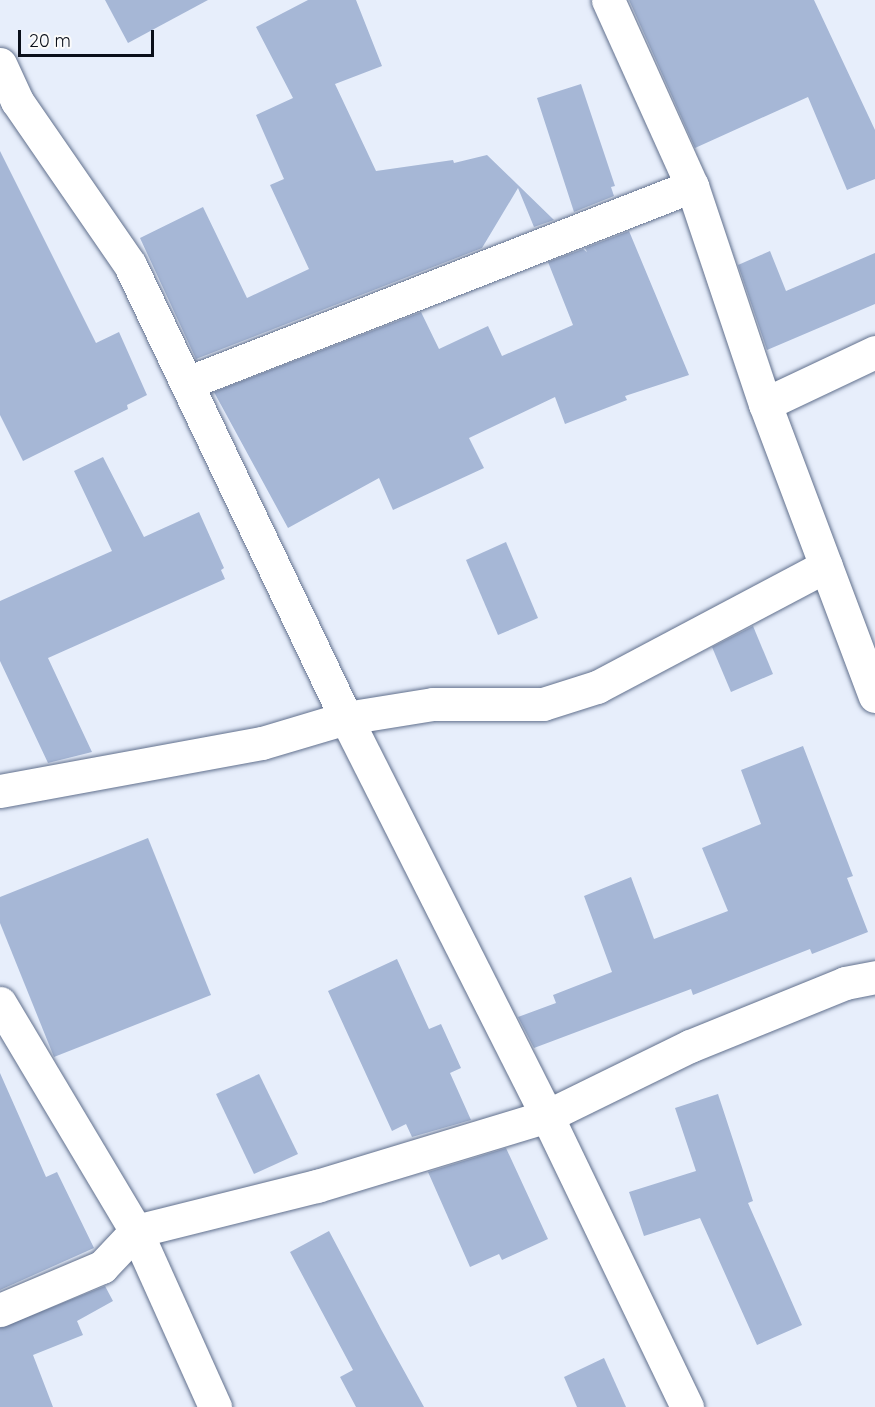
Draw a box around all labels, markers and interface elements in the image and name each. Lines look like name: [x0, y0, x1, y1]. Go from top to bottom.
scale bar: [21, 18, 158, 56]
text: 20 m: [29, 29, 71, 52]

